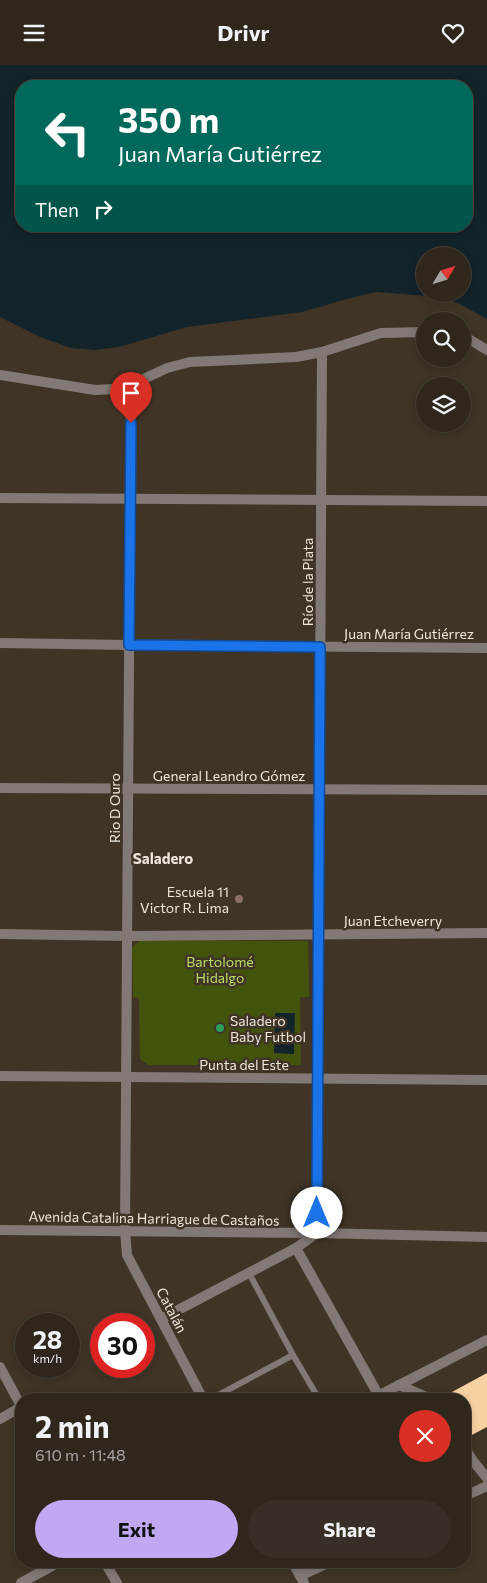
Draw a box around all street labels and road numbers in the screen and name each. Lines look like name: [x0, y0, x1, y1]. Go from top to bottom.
street label: Río de la Plata: [299, 538, 316, 626]
street label: Juan María Gutiérrez: [344, 625, 474, 642]
street label: General Leandro Gómez: [153, 767, 305, 784]
street label: Rio D Ouro: [106, 773, 123, 843]
street label: Juan Etcheverry: [344, 912, 442, 929]
street label: Punta del Este: [199, 1056, 289, 1073]
street label: Avenida Catalina Harriague de Castaños: [28, 1207, 280, 1229]
street label: Catalán: [153, 1284, 191, 1336]

